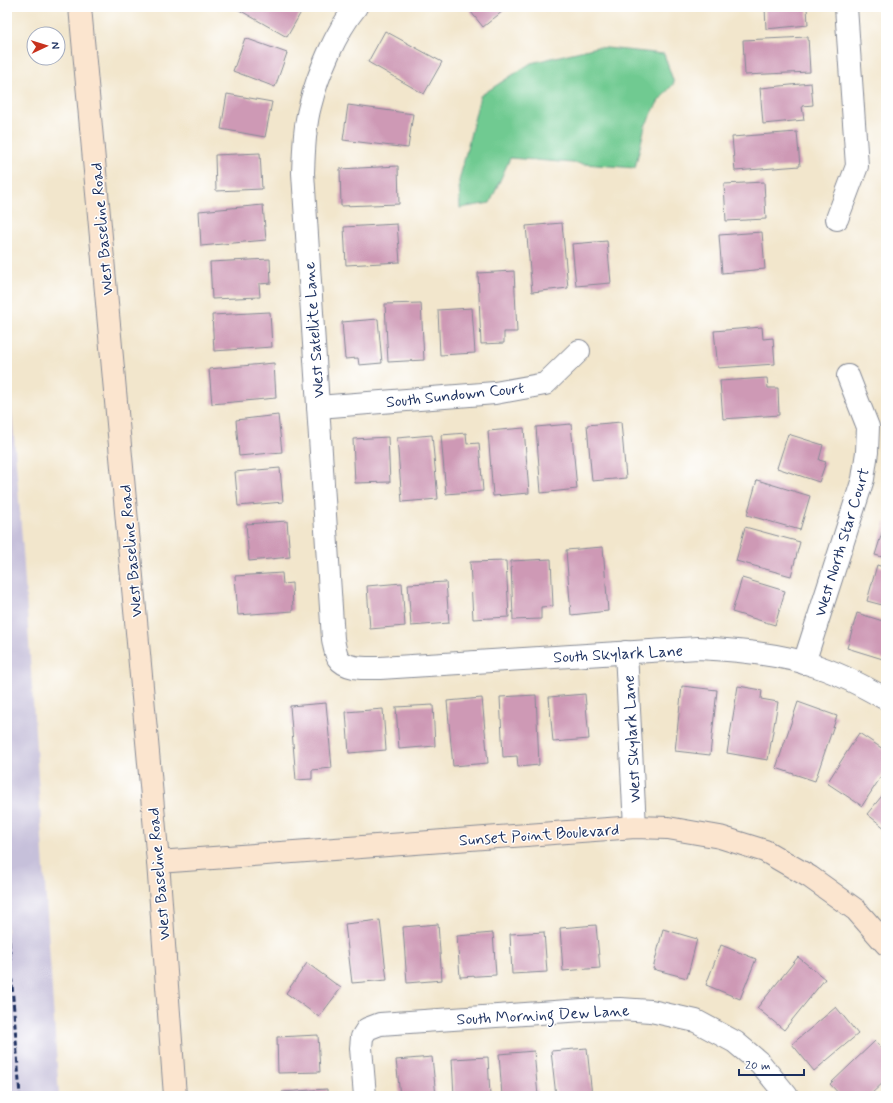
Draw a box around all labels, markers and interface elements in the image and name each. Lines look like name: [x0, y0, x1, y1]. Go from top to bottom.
north arrow: [26, 26, 66, 66]
text: N: [48, 41, 62, 50]
street label: West Baseline Road: [86, 162, 119, 296]
street label: West Satellite Lane: [299, 261, 330, 399]
street label: South Sundown Court: [385, 378, 525, 413]
street label: West North Star Court: [810, 465, 875, 619]
street label: West Baseline Road: [115, 484, 148, 618]
street label: South Skylark Lane: [553, 641, 683, 668]
street label: West Skylark Lane: [619, 675, 646, 803]
street label: West Baseline Road: [143, 807, 176, 941]
street label: Sunset Point Boulevard: [458, 819, 620, 852]
street label: South Morning Dew Lane: [456, 1000, 631, 1032]
scale bar: [739, 1051, 804, 1077]
text: 20 m: [745, 1058, 771, 1074]

